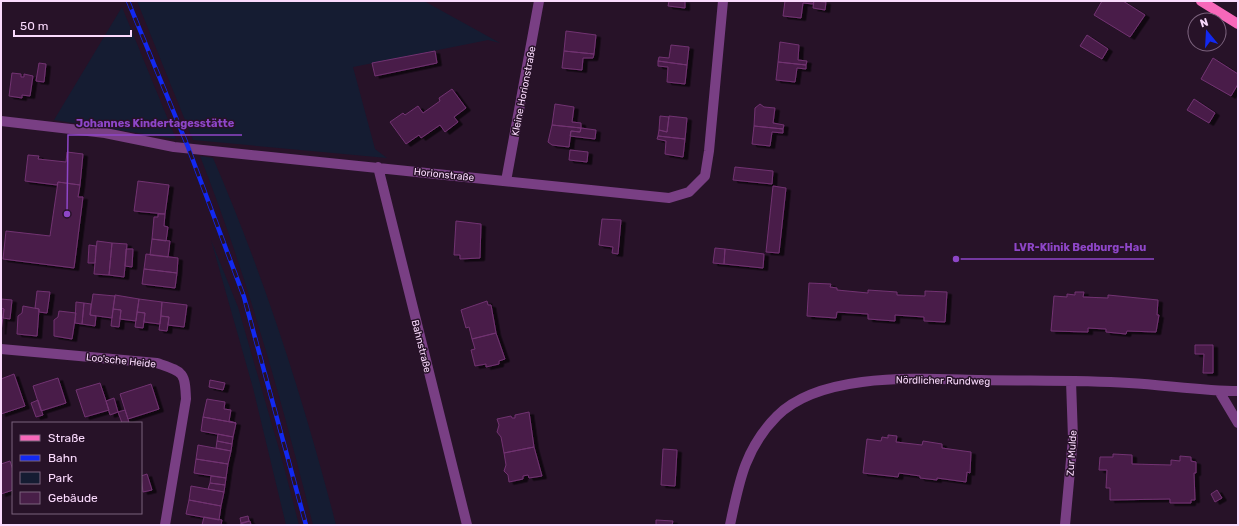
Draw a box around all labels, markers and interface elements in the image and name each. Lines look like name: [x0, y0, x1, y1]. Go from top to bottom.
scale bar: [14, 12, 131, 38]
north arrow: [1187, 12, 1227, 52]
text: N: [1198, 16, 1210, 30]
text: 50 m: [20, 19, 48, 33]
street label: Kleine Horionstraße: [509, 45, 539, 137]
callout: Johannes Kindertagesstätte: [68, 112, 242, 135]
text: Johannes Kindertagesstätte: [76, 117, 235, 130]
street label: Horionstraße: [413, 166, 475, 184]
callout: LVR-Klinik Bedburg-Hau: [1006, 236, 1154, 259]
text: LVR-Klinik Bedburg-Hau: [1014, 241, 1146, 254]
street label: Bahnstraße: [409, 319, 433, 374]
street label: Loo'sche Heide: [85, 351, 157, 371]
street label: Nördlicher Rundweg: [896, 374, 990, 388]
legend: [12, 422, 142, 514]
street label: Zur Mulde: [1064, 429, 1080, 476]
text: Straße: [48, 431, 85, 445]
text: Bahn: [48, 451, 77, 465]
text: Park: [48, 471, 74, 485]
text: Gebäude: [48, 491, 98, 505]

